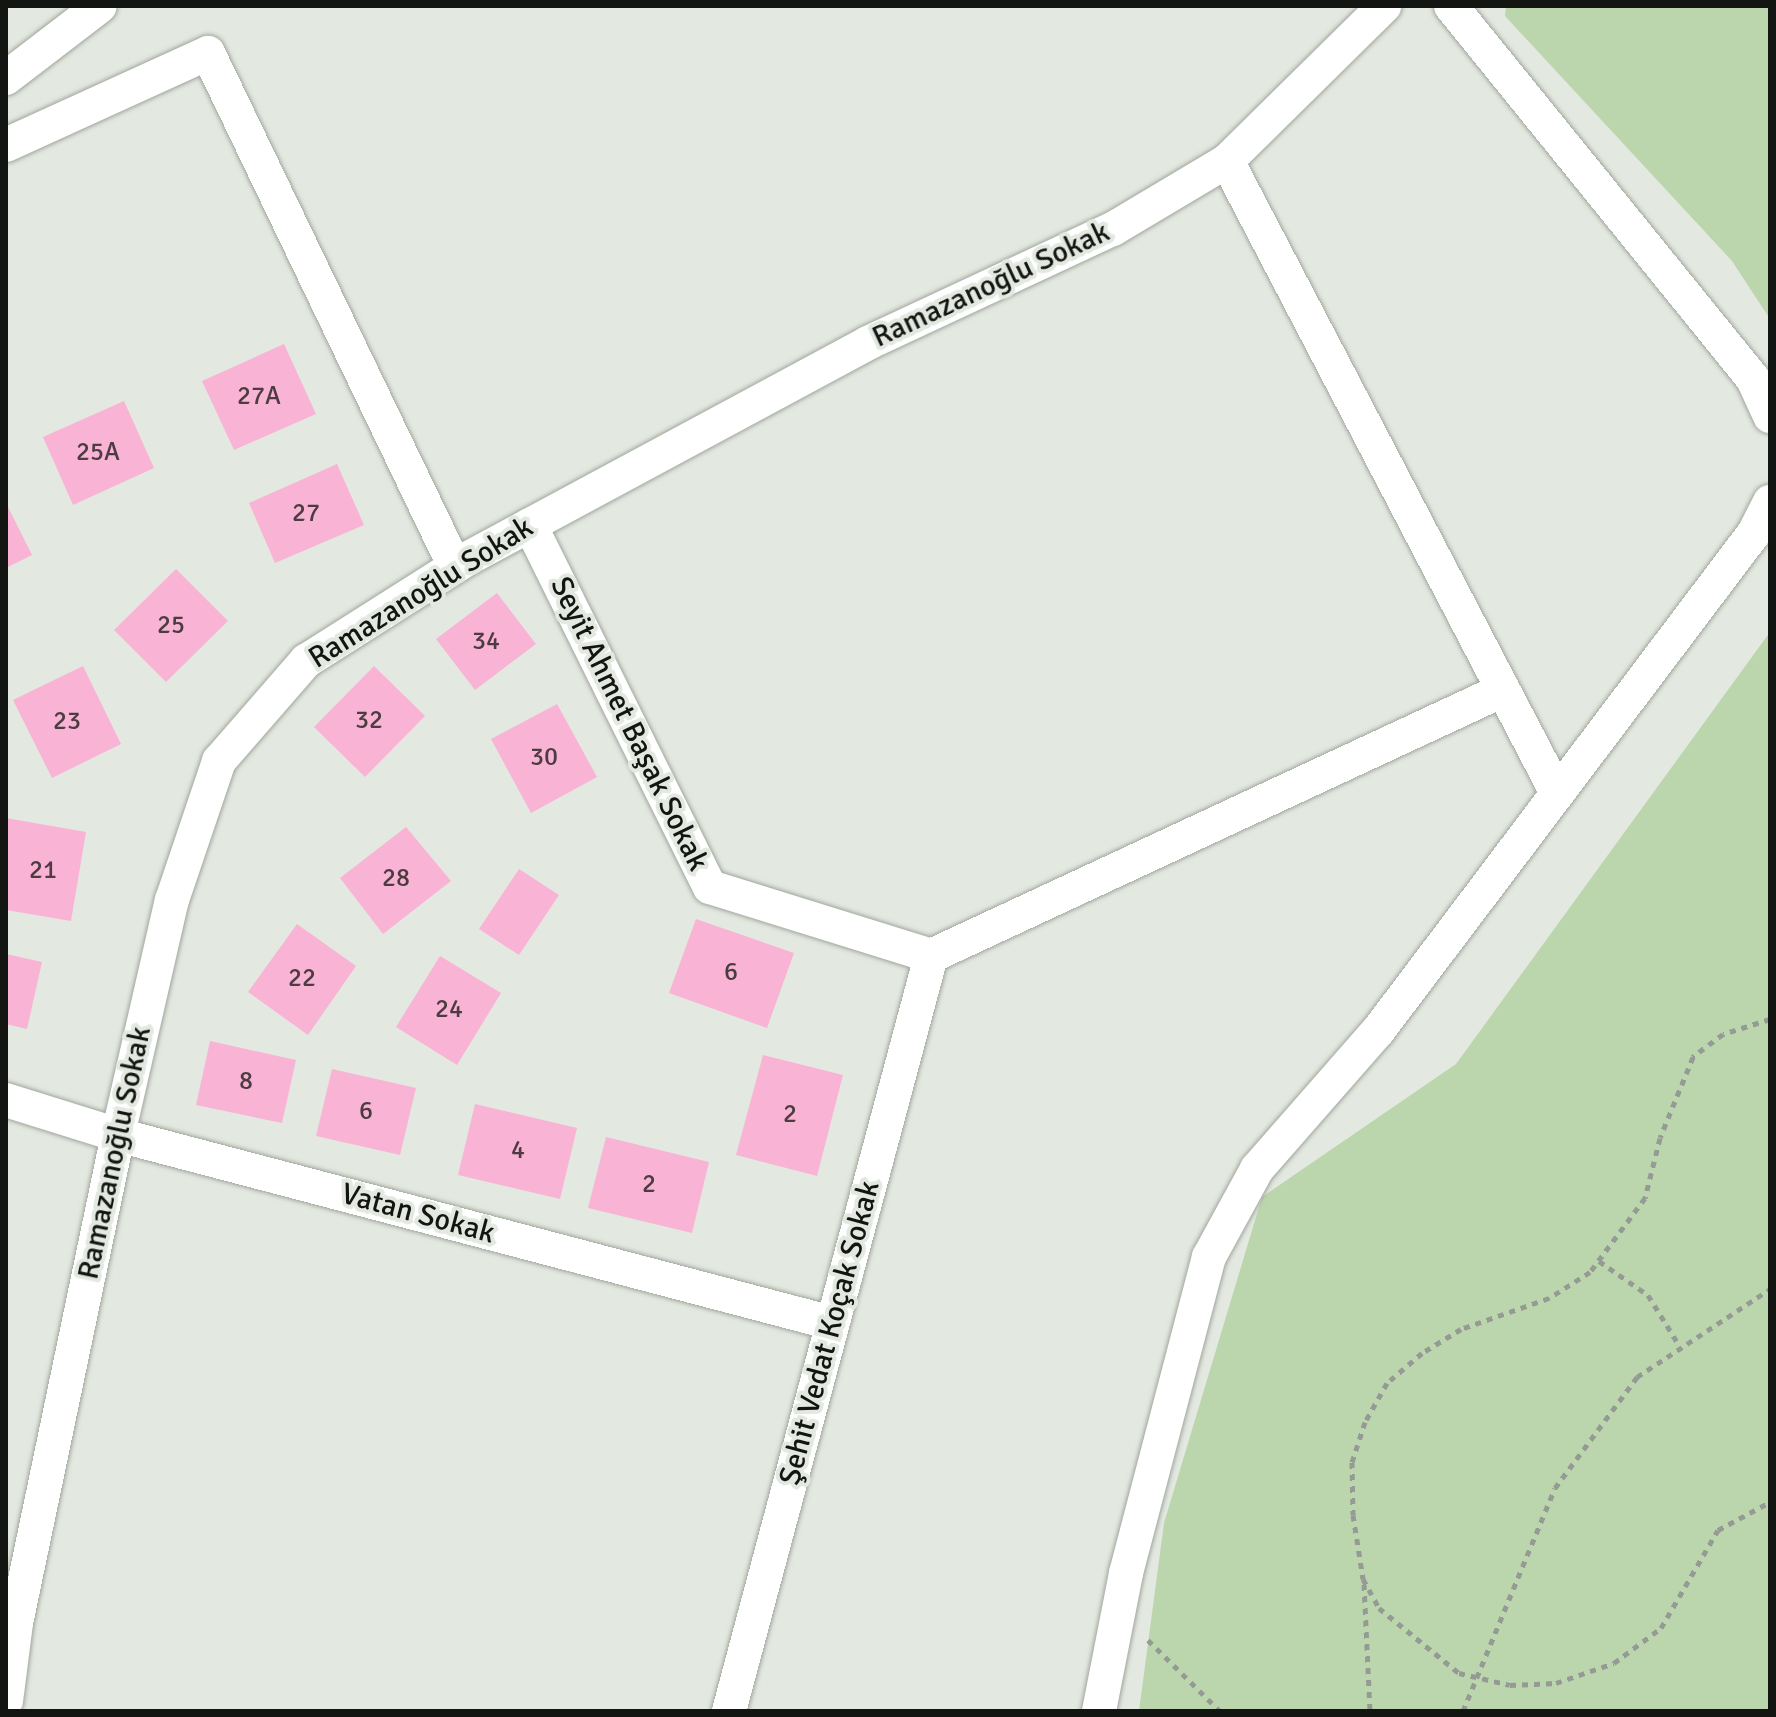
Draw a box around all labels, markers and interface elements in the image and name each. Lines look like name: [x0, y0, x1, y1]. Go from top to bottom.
street label: Ramazanoğlu Sokak: [867, 214, 1115, 356]
house number: 27A: [237, 381, 281, 413]
house number: 25A: [76, 437, 120, 469]
house number: 27: [292, 498, 320, 530]
street label: Ramazanoğlu Sokak: [302, 509, 540, 677]
street label: Seyit Ahmet Başak Sokak: [542, 571, 716, 877]
house number: 25: [157, 610, 185, 642]
house number: 34: [472, 626, 500, 658]
house number: 32: [355, 705, 383, 737]
house number: 23: [53, 706, 81, 738]
house number: 30: [530, 742, 558, 774]
house number: 21: [29, 855, 57, 887]
house number: 28: [382, 863, 410, 895]
house number: 6: [724, 957, 738, 989]
house number: 22: [288, 963, 316, 995]
house number: 24: [435, 994, 463, 1026]
street label: Ramazanoğlu Sokak: [71, 1023, 159, 1283]
house number: 8: [239, 1066, 253, 1098]
house number: 6: [359, 1096, 373, 1128]
house number: 2: [783, 1099, 797, 1131]
house number: 4: [511, 1135, 525, 1167]
house number: 2: [642, 1169, 656, 1201]
street label: Vatan Sokak: [337, 1176, 499, 1252]
street label: Şehit Vedat Koçak Sokak: [772, 1177, 888, 1489]

